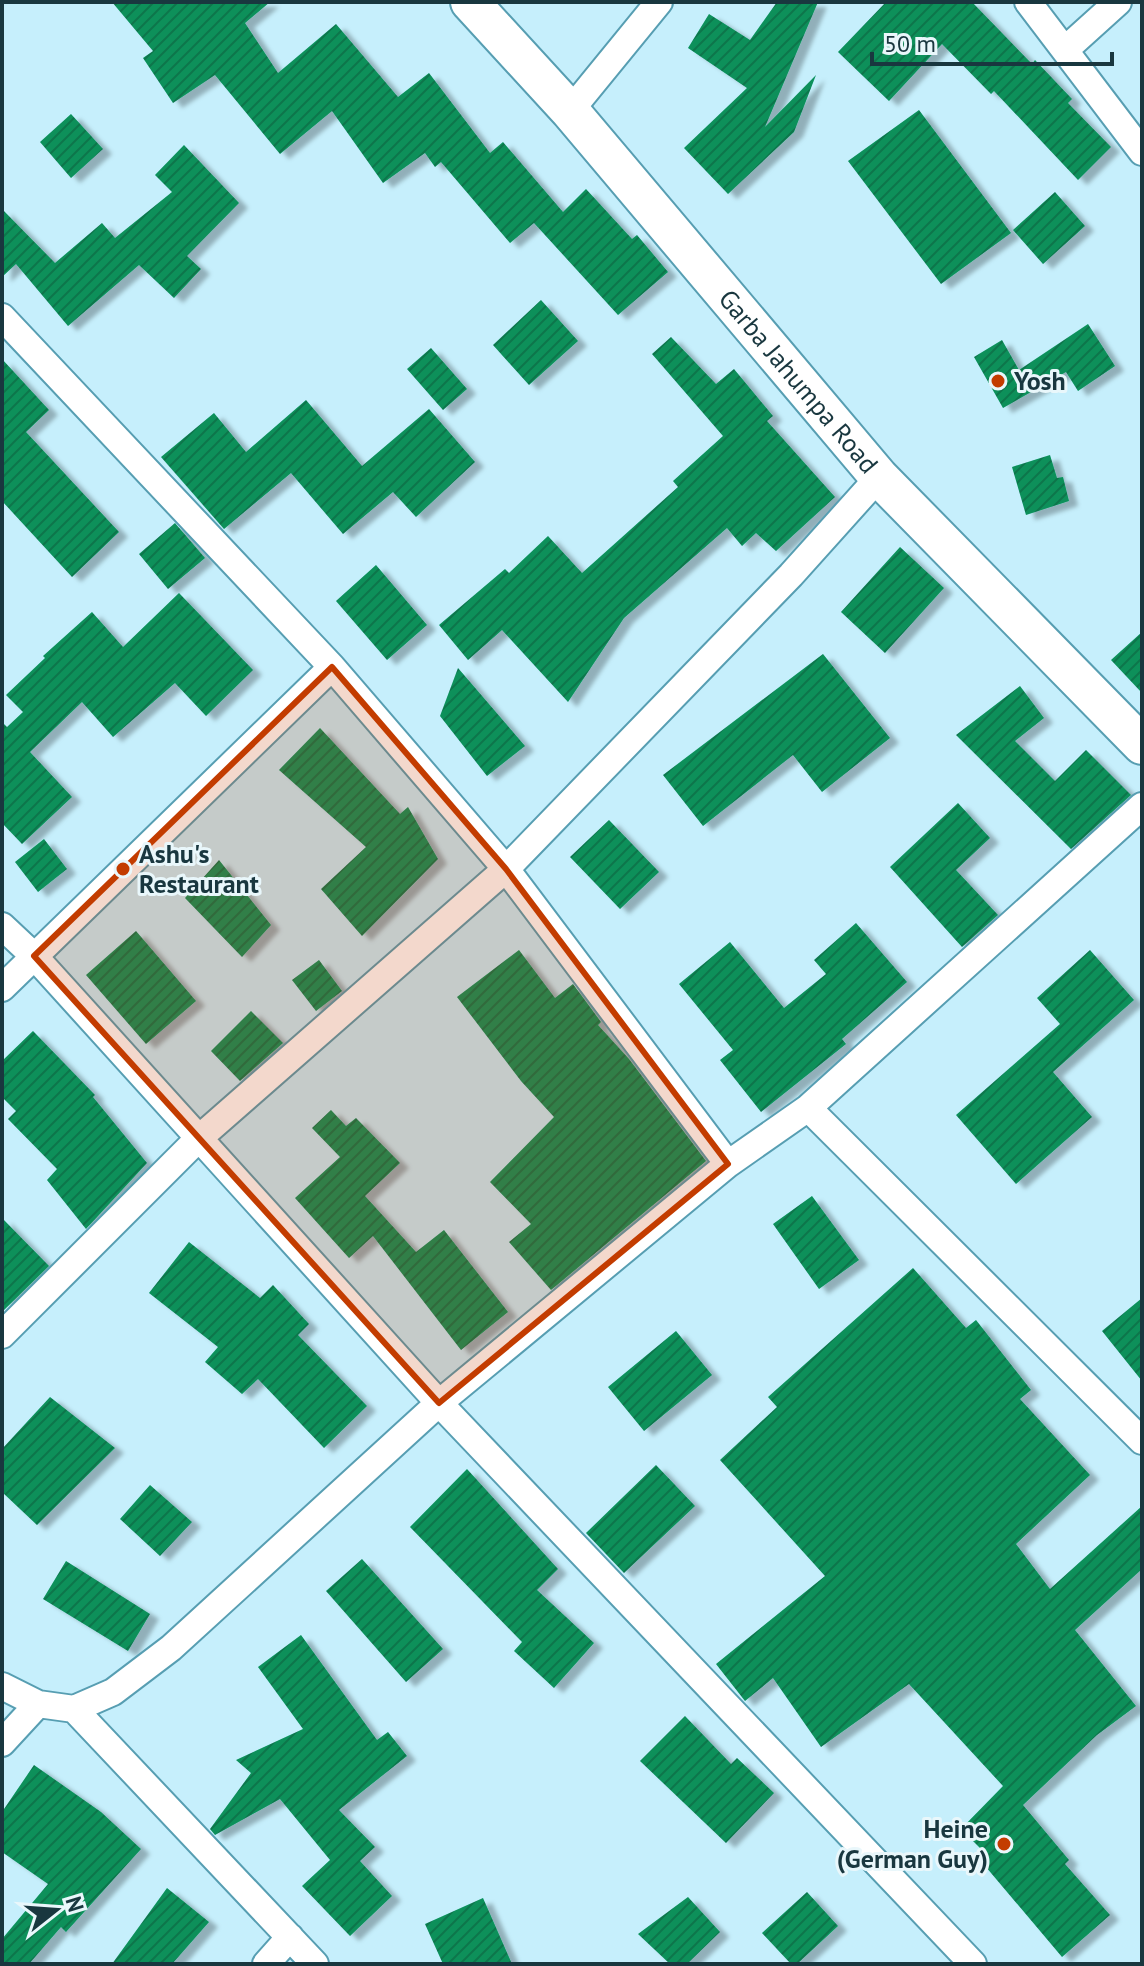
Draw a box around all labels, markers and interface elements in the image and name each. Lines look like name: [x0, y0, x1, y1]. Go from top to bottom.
scale bar: [872, 16, 1112, 66]
text: 50 m: [884, 28, 936, 59]
street label: Garba Jahumpa Road: [712, 283, 886, 480]
place label: Yosh: [1013, 364, 1066, 397]
marker: Yosh: [989, 372, 1007, 390]
place label: Ashu's Restaurant: [139, 837, 259, 900]
marker: Ashu's Restaurant: [114, 860, 132, 878]
place label: Heine (German Guy): [837, 1812, 988, 1875]
marker: Heine (German Guy): [995, 1835, 1013, 1853]
north arrow: [16, 1870, 96, 1950]
text: N: [60, 1893, 91, 1915]

